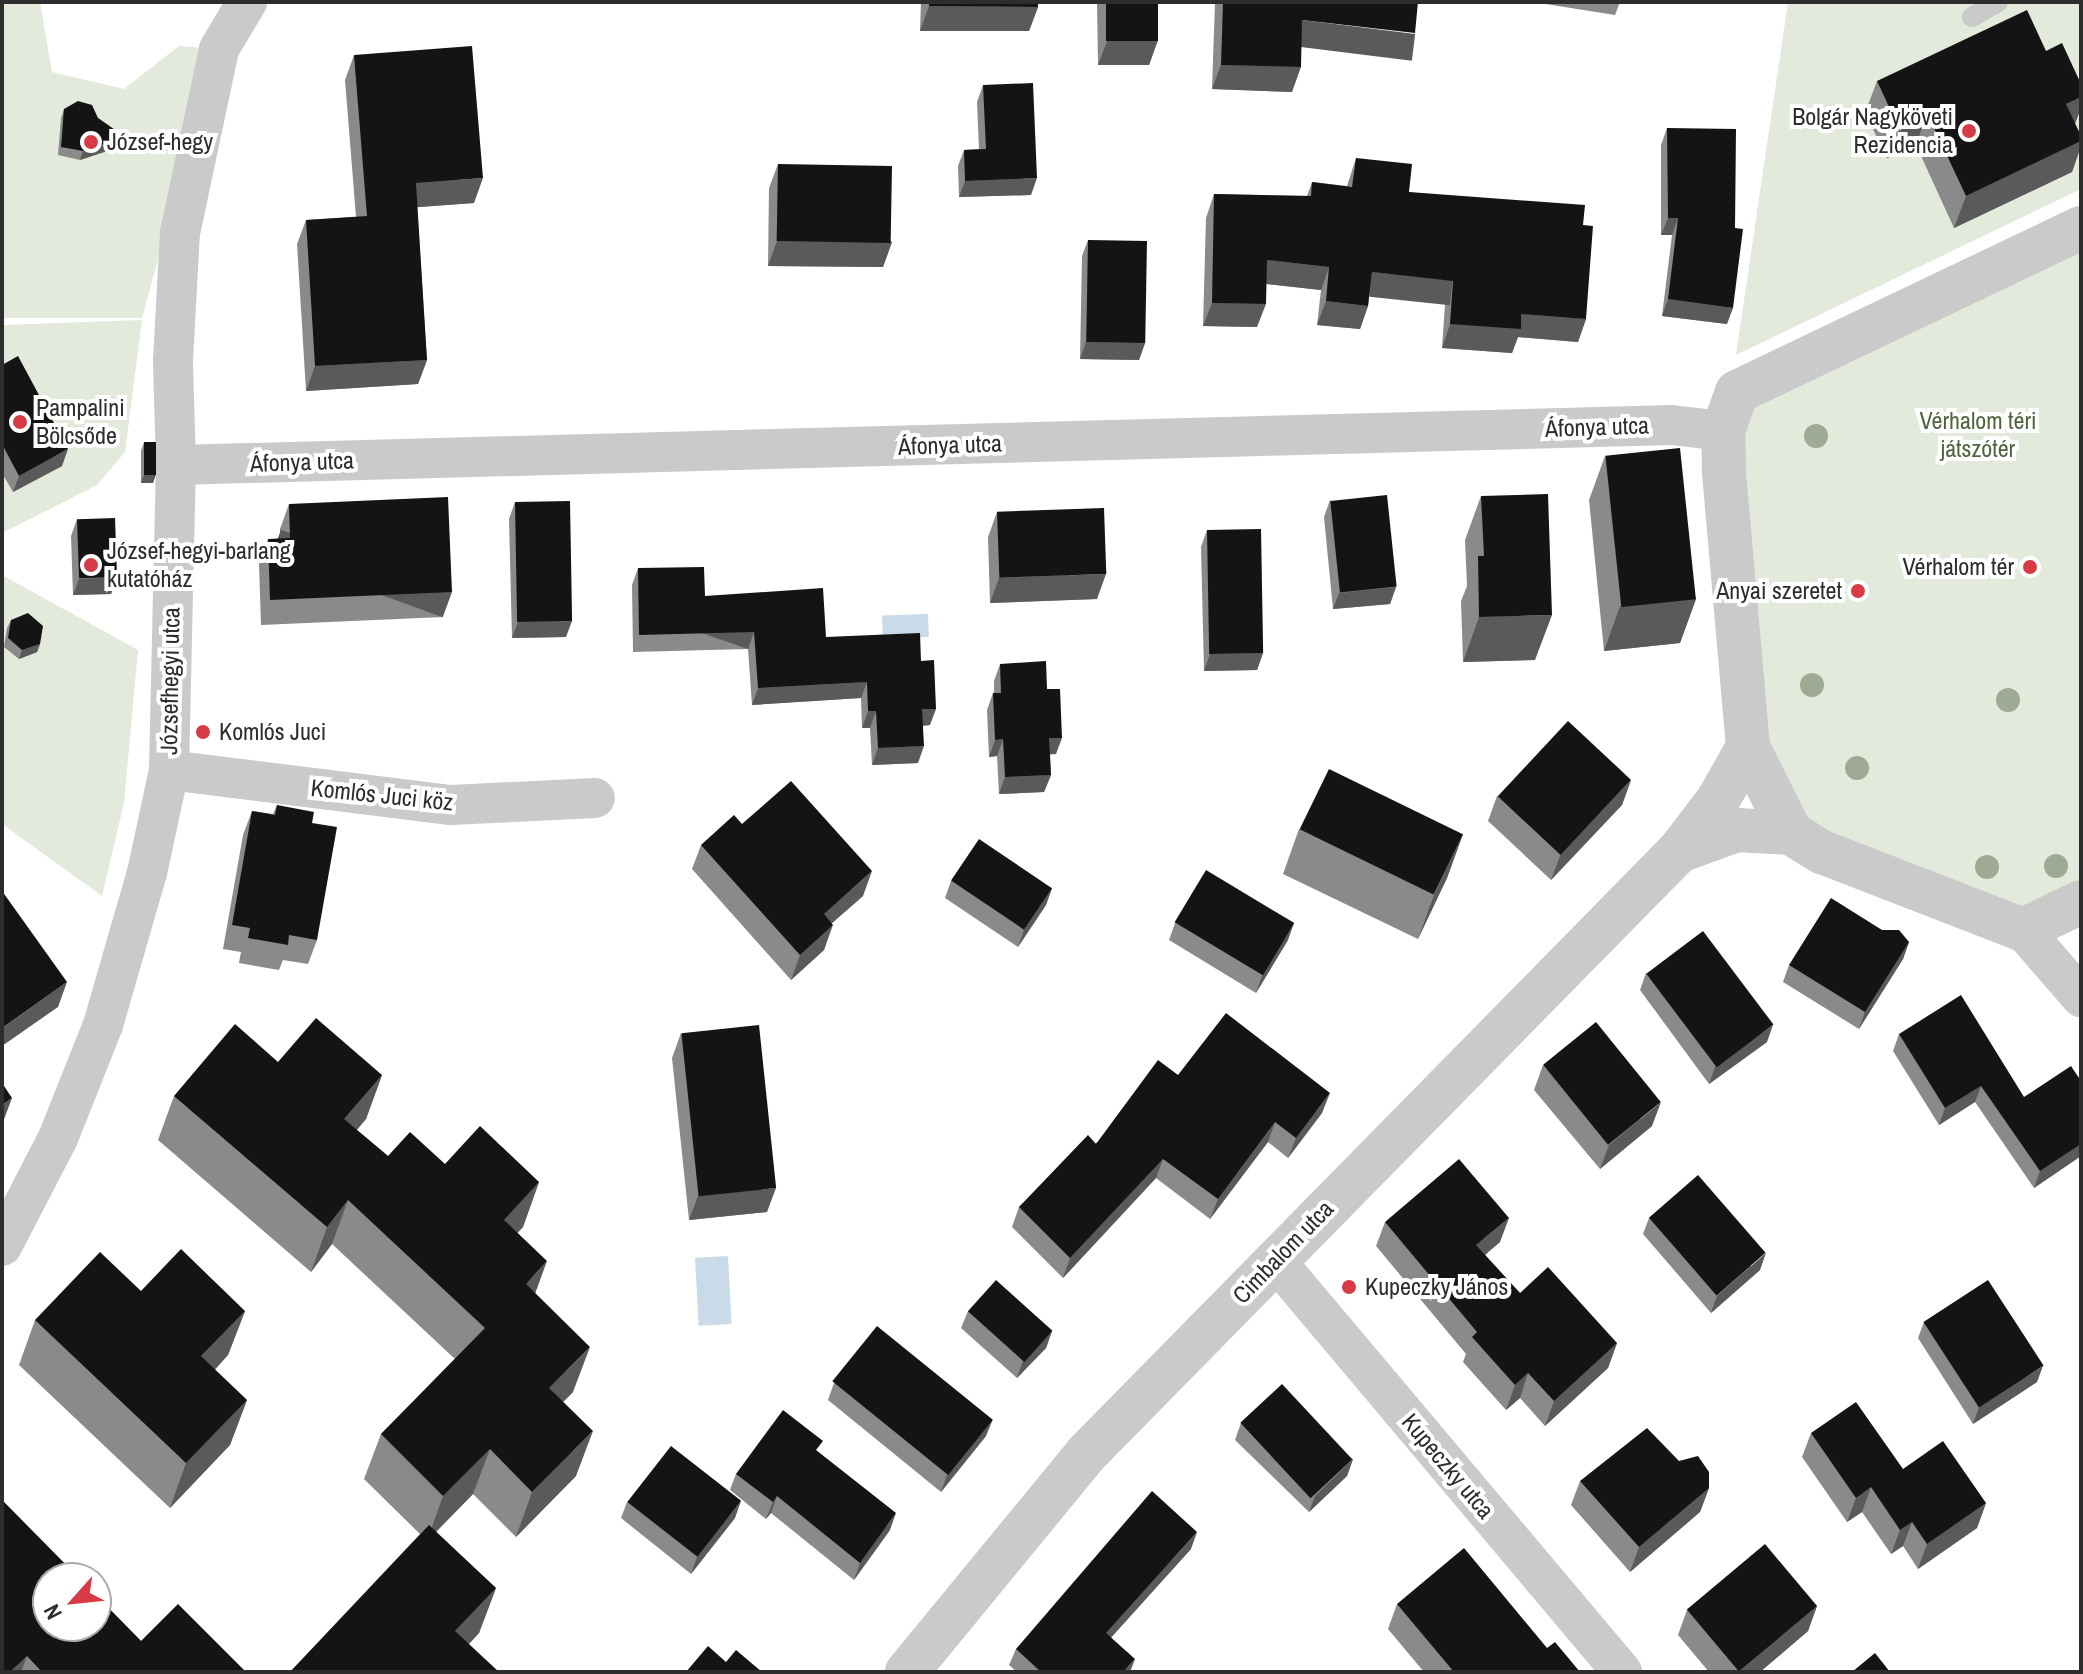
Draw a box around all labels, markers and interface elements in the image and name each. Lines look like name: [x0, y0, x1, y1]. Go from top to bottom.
place label: Bolgár Nagyköveti Rezidencia: [1792, 103, 1953, 159]
marker: Bolgár Nagyköveti Rezidencia: [1960, 122, 1978, 140]
place label: József-hegy: [107, 128, 213, 156]
marker: József-hegy: [82, 133, 100, 151]
place label: Pampalini Bölcsőde: [36, 394, 125, 450]
park label: Vérhalom téri játszótér: [1919, 407, 2037, 463]
street label: Áfonya utca: [1545, 411, 1649, 443]
marker: Pampalini Bölcsőde: [11, 413, 29, 431]
street label: Áfonya utca: [898, 429, 1002, 461]
street label: Áfonya utca: [250, 446, 354, 478]
place label: József-hegyi-barlang kutatóház: [107, 537, 291, 593]
place label: Vérhalom tér: [1902, 553, 2014, 581]
marker: József-hegyi-barlang kutatóház: [82, 556, 100, 574]
marker: Vérhalom tér: [2021, 558, 2039, 576]
place label: Anyai szeretet: [1716, 577, 1842, 605]
marker: Anyai szeretet: [1849, 582, 1867, 600]
street label: Józsefhegyi utca: [154, 607, 186, 755]
place label: Komlós Juci: [219, 718, 326, 746]
marker: Komlós Juci: [194, 723, 212, 741]
street label: Komlós Juci köz: [309, 773, 455, 817]
street label: Cimbalom utca: [1227, 1194, 1339, 1310]
place label: Kupeczky János: [1365, 1273, 1508, 1301]
marker: Kupeczky János: [1340, 1278, 1358, 1296]
street label: Kupeczky utca: [1396, 1408, 1500, 1524]
north arrow: [32, 1562, 112, 1642]
text: N: [36, 1599, 69, 1625]

